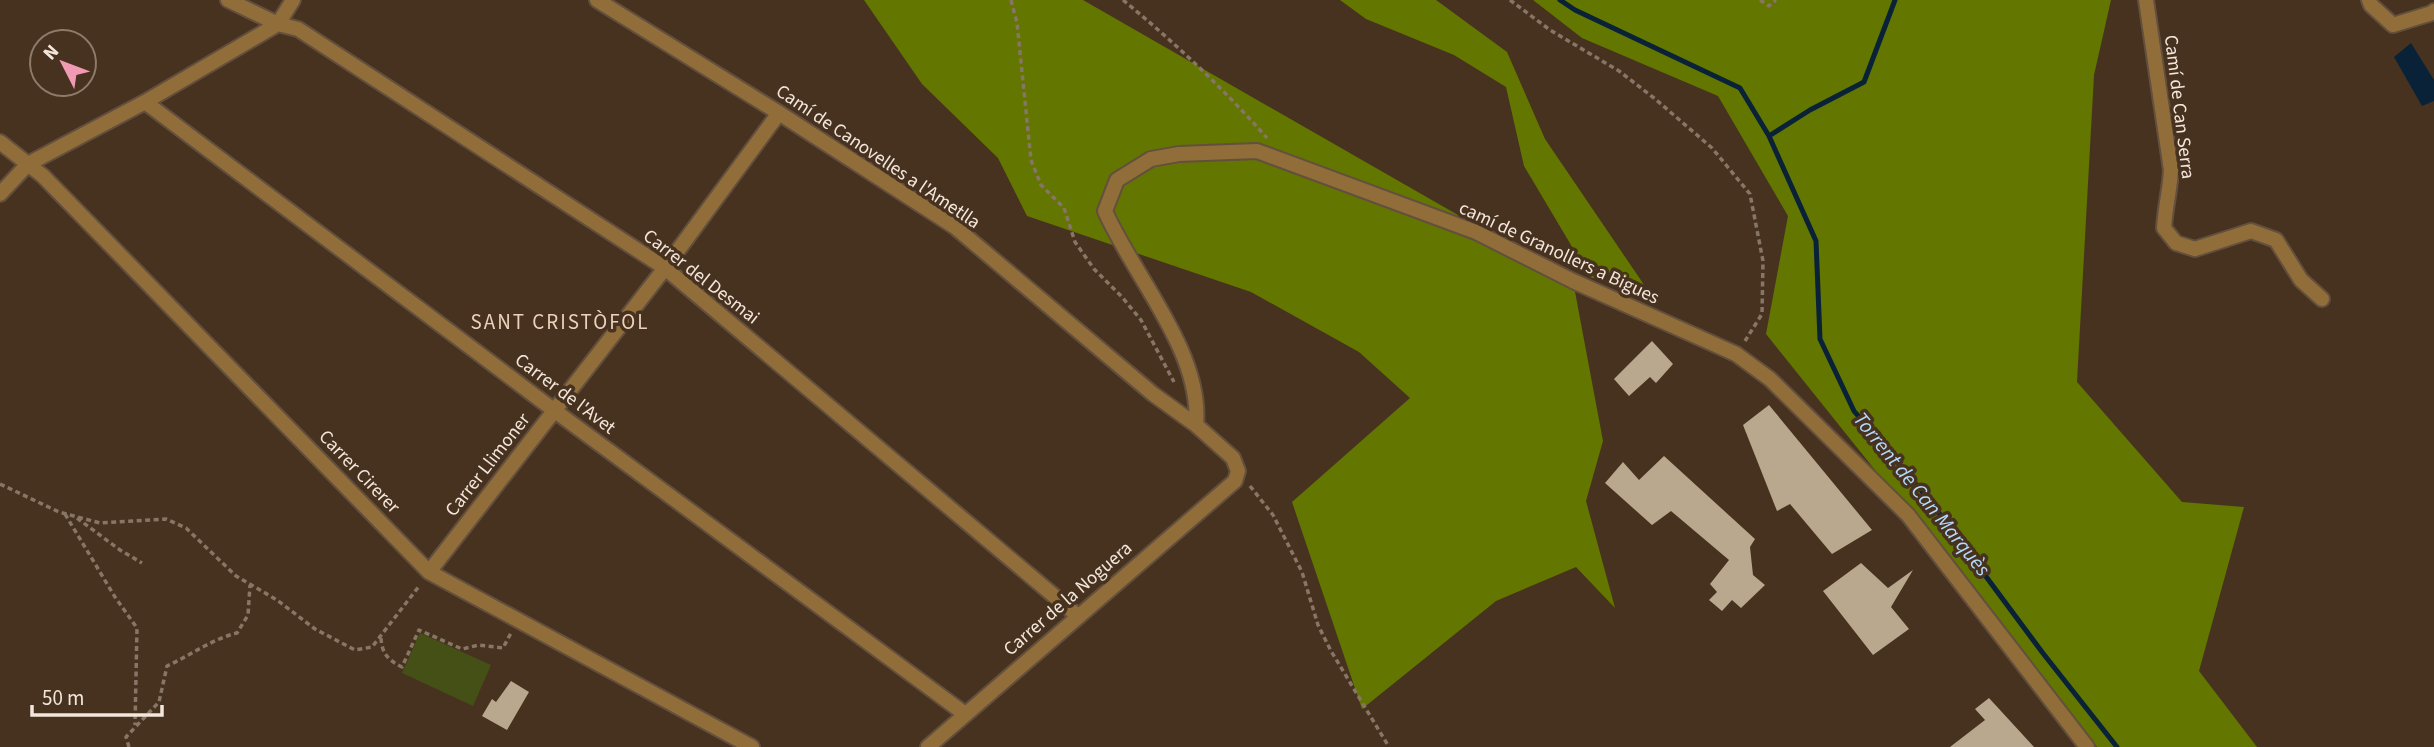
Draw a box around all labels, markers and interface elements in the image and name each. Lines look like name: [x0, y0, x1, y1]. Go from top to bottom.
north arrow: [28, 28, 98, 98]
street label: Camí de Can Serra: [2157, 33, 2201, 181]
text: N: [37, 39, 66, 66]
street label: Camí de Canovelles a l'Ametlla: [770, 78, 986, 236]
street label: camí de Granollers a Bigues: [1454, 195, 1664, 311]
street label: Carrer del Desmai: [637, 223, 765, 331]
district label: SANT CRISTÒFOL: [471, 307, 649, 337]
street label: Carrer de l'Avet: [509, 347, 622, 441]
water label: Torrent de Can Marquès: [1846, 405, 1998, 583]
street label: Carrer Llimoner: [439, 407, 537, 522]
street label: Carrer Cirerer: [312, 424, 406, 520]
street label: Carrer de la Noguera: [998, 535, 1138, 663]
scale bar: [32, 674, 161, 718]
text: 50 m: [42, 683, 84, 713]

